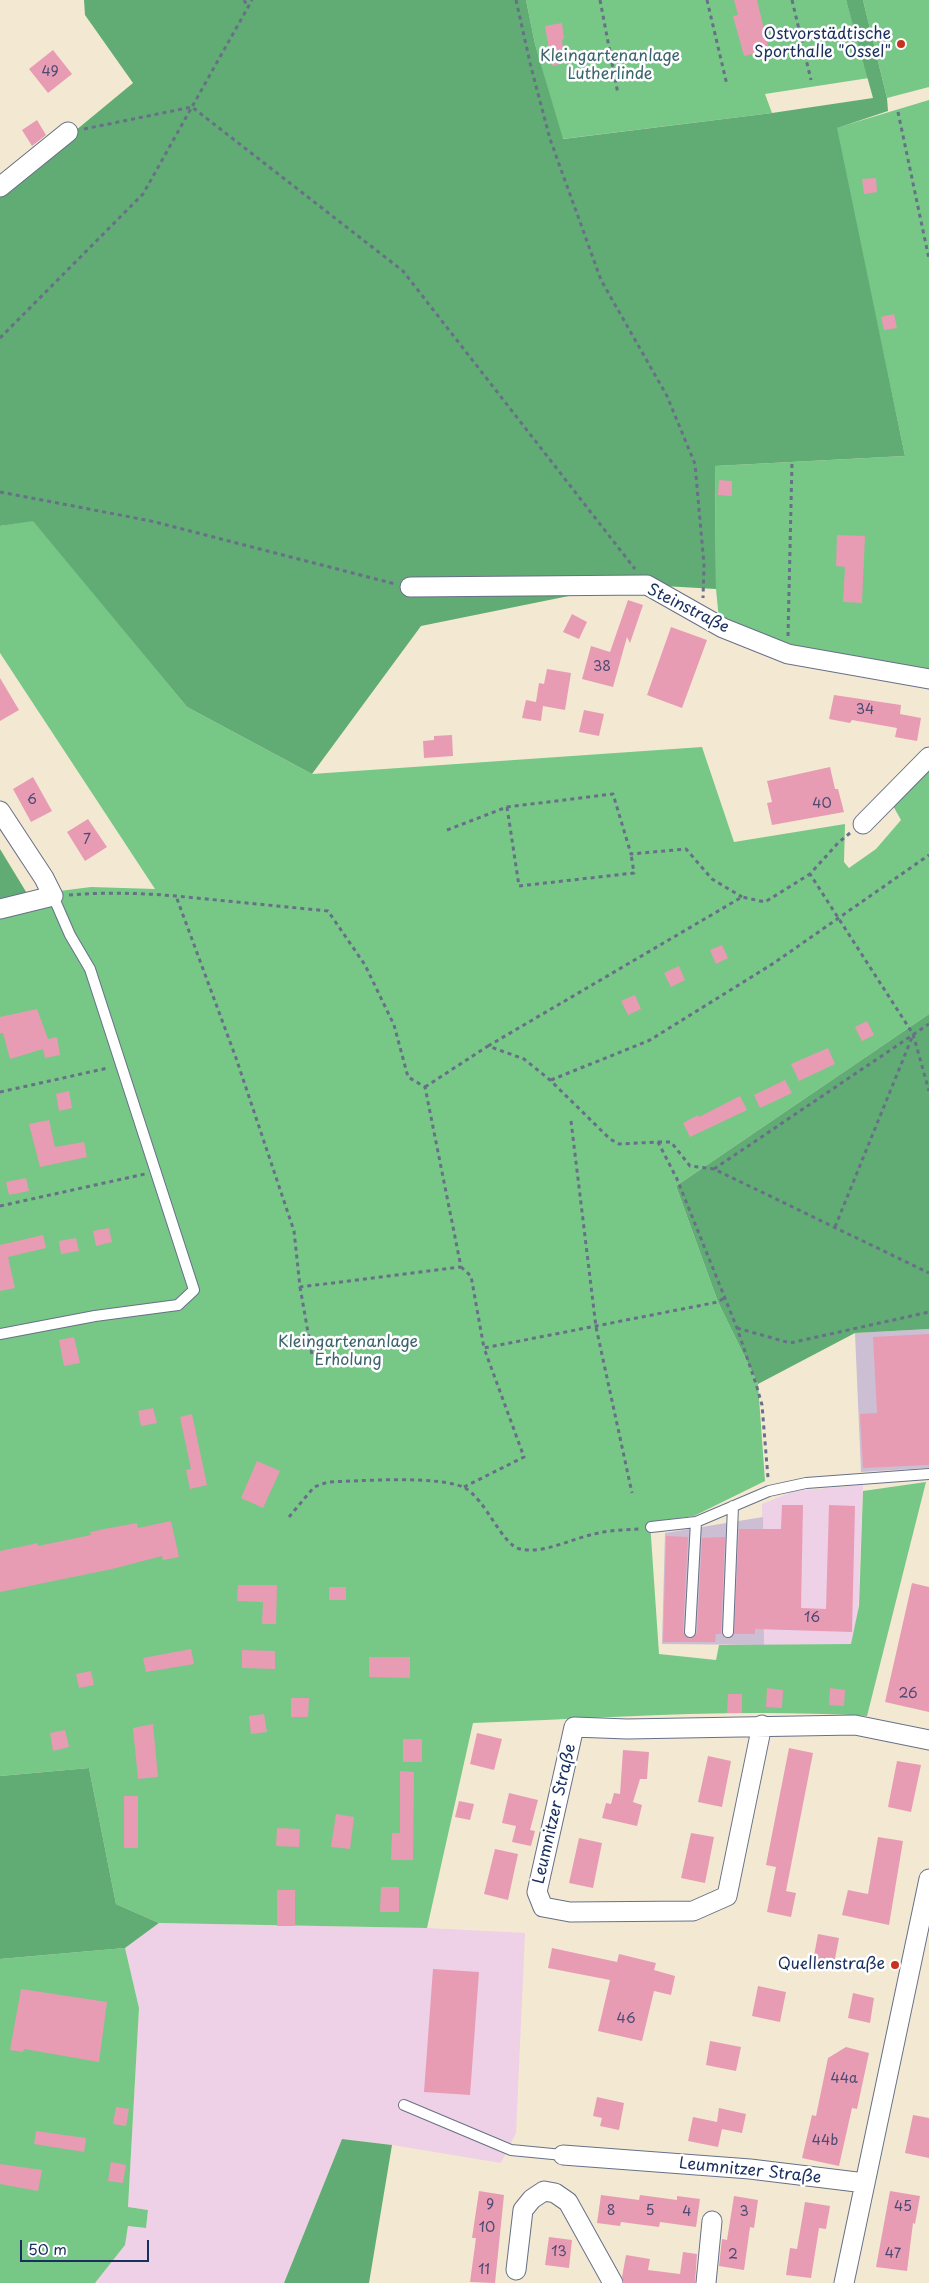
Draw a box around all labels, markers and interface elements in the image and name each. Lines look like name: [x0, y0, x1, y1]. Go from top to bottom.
place label: Ostvorstädtische Sporthalle "Ossel": [754, 25, 891, 63]
marker: Ostvorstädtische Sporthalle "Ossel": [895, 38, 907, 50]
park label: Kleingartenanlage Lutherlinde: [540, 47, 680, 85]
house number: 49: [41, 64, 59, 80]
street label: Steinstraße: [644, 580, 732, 638]
house number: 38: [593, 659, 611, 675]
house number: 34: [856, 702, 874, 718]
house number: 6: [27, 792, 37, 808]
house number: 40: [812, 796, 832, 812]
house number: 7: [83, 832, 91, 848]
park label: Kleingartenanlage Erholung: [278, 1333, 418, 1371]
house number: 16: [804, 1610, 820, 1626]
house number: 26: [898, 1686, 918, 1702]
street label: Leumnitzer Straße: [530, 1742, 580, 1886]
place label: Quellenstraße: [778, 1955, 885, 1975]
marker: Quellenstraße: [889, 1959, 901, 1971]
house number: 46: [616, 2011, 636, 2027]
house number: 44a: [830, 2071, 858, 2087]
house number: 44b: [812, 2133, 838, 2149]
street label: Leumnitzer Straße: [678, 2154, 822, 2188]
house number: 9: [486, 2197, 494, 2213]
house number: 45: [894, 2199, 912, 2215]
house number: 8: [607, 2203, 615, 2219]
house number: 5: [645, 2203, 655, 2219]
house number: 4: [682, 2204, 692, 2220]
house number: 3: [739, 2204, 749, 2220]
house number: 10: [479, 2220, 495, 2236]
scale bar: [22, 2230, 151, 2262]
text: 50 m: [28, 2237, 67, 2260]
house number: 13: [551, 2244, 567, 2260]
house number: 47: [885, 2246, 901, 2262]
house number: 2: [728, 2247, 738, 2263]
house number: 11: [478, 2262, 490, 2278]

